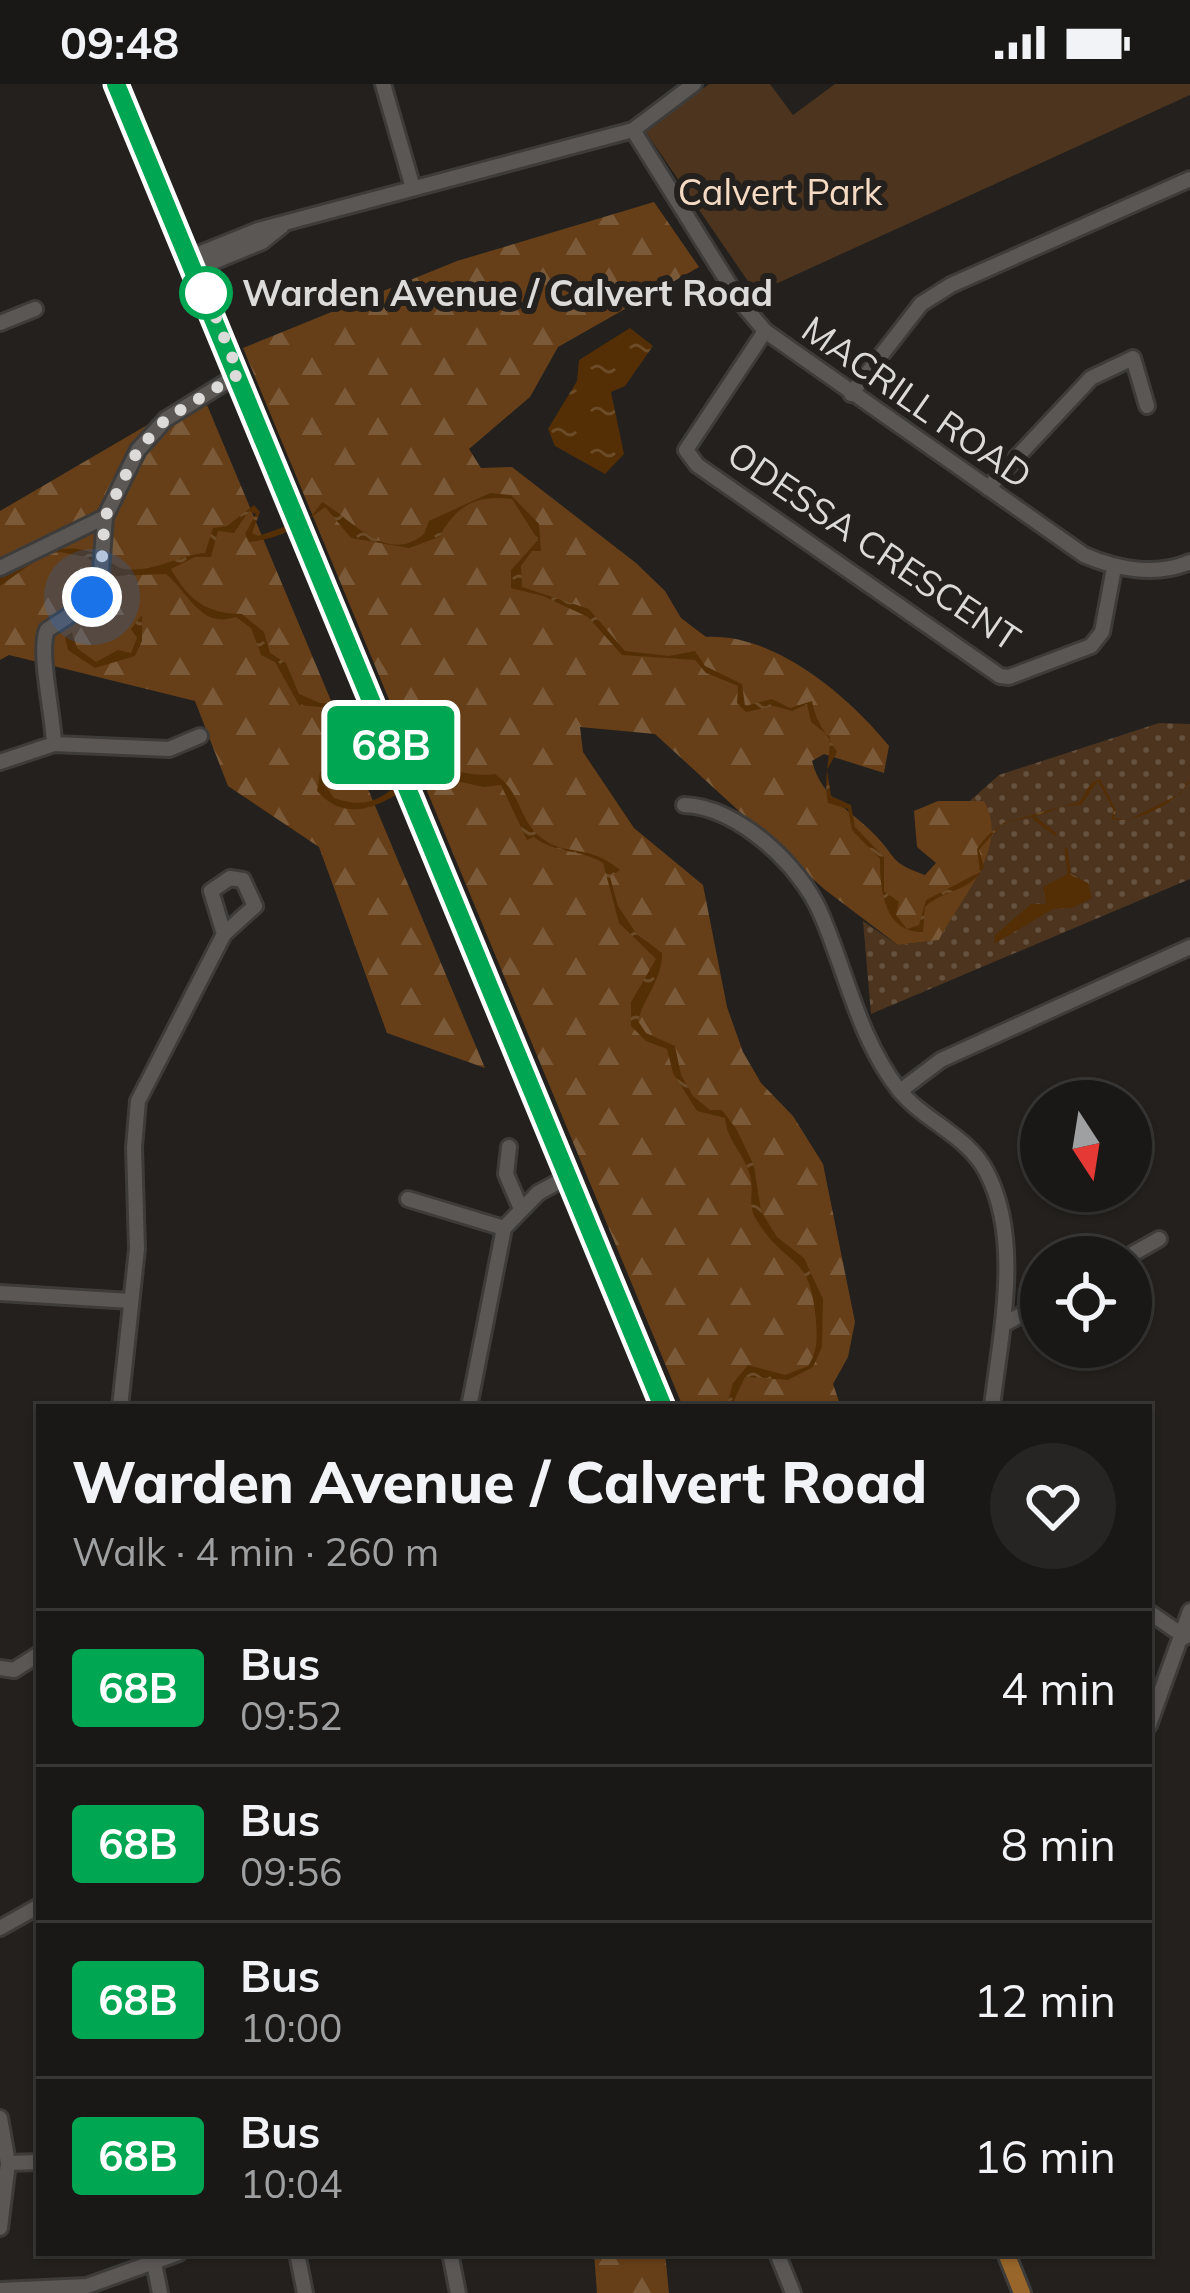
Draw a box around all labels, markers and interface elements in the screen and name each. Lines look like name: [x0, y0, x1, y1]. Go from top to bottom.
text: 09:48: [60, 14, 179, 70]
park label: Calvert Park: [678, 169, 883, 214]
marker: Warden Avenue / Calvert Road: [181, 268, 231, 318]
place label: Warden Avenue / Calvert Road: [242, 270, 773, 315]
street label: MACRILL ROAD: [794, 306, 1041, 497]
street label: ODESSA CRESCENT: [719, 431, 1029, 660]
your location: [62, 567, 122, 627]
line badge: 68B: [322, 706, 460, 784]
text: 68B: [351, 718, 431, 771]
north arrow: [1020, 1080, 1152, 1212]
map controls: [1020, 1080, 1152, 1368]
button: locate: [1020, 1236, 1152, 1368]
button: heart: [990, 1443, 1116, 1569]
text: Warden Avenue / Calvert Road: [72, 1446, 927, 1517]
text: Walk · 4 min · 260 m: [72, 1527, 439, 1576]
text: Bus: [240, 1635, 320, 1691]
text: 4 min: [1001, 1660, 1116, 1716]
text: 68B: [98, 1661, 178, 1714]
text: 09:52: [240, 1691, 343, 1740]
text: Bus: [240, 1791, 320, 1847]
text: 8 min: [1001, 1816, 1116, 1872]
text: 68B: [98, 1817, 178, 1870]
text: 09:56: [240, 1847, 343, 1896]
text: Bus: [240, 1947, 320, 2003]
text: 12 min: [974, 1972, 1116, 2028]
text: 68B: [98, 1973, 178, 2026]
text: 10:00: [240, 2003, 343, 2052]
text: Bus: [240, 2103, 320, 2159]
text: 16 min: [974, 2128, 1116, 2184]
text: 68B: [98, 2129, 178, 2182]
text: 10:04: [240, 2159, 343, 2208]

